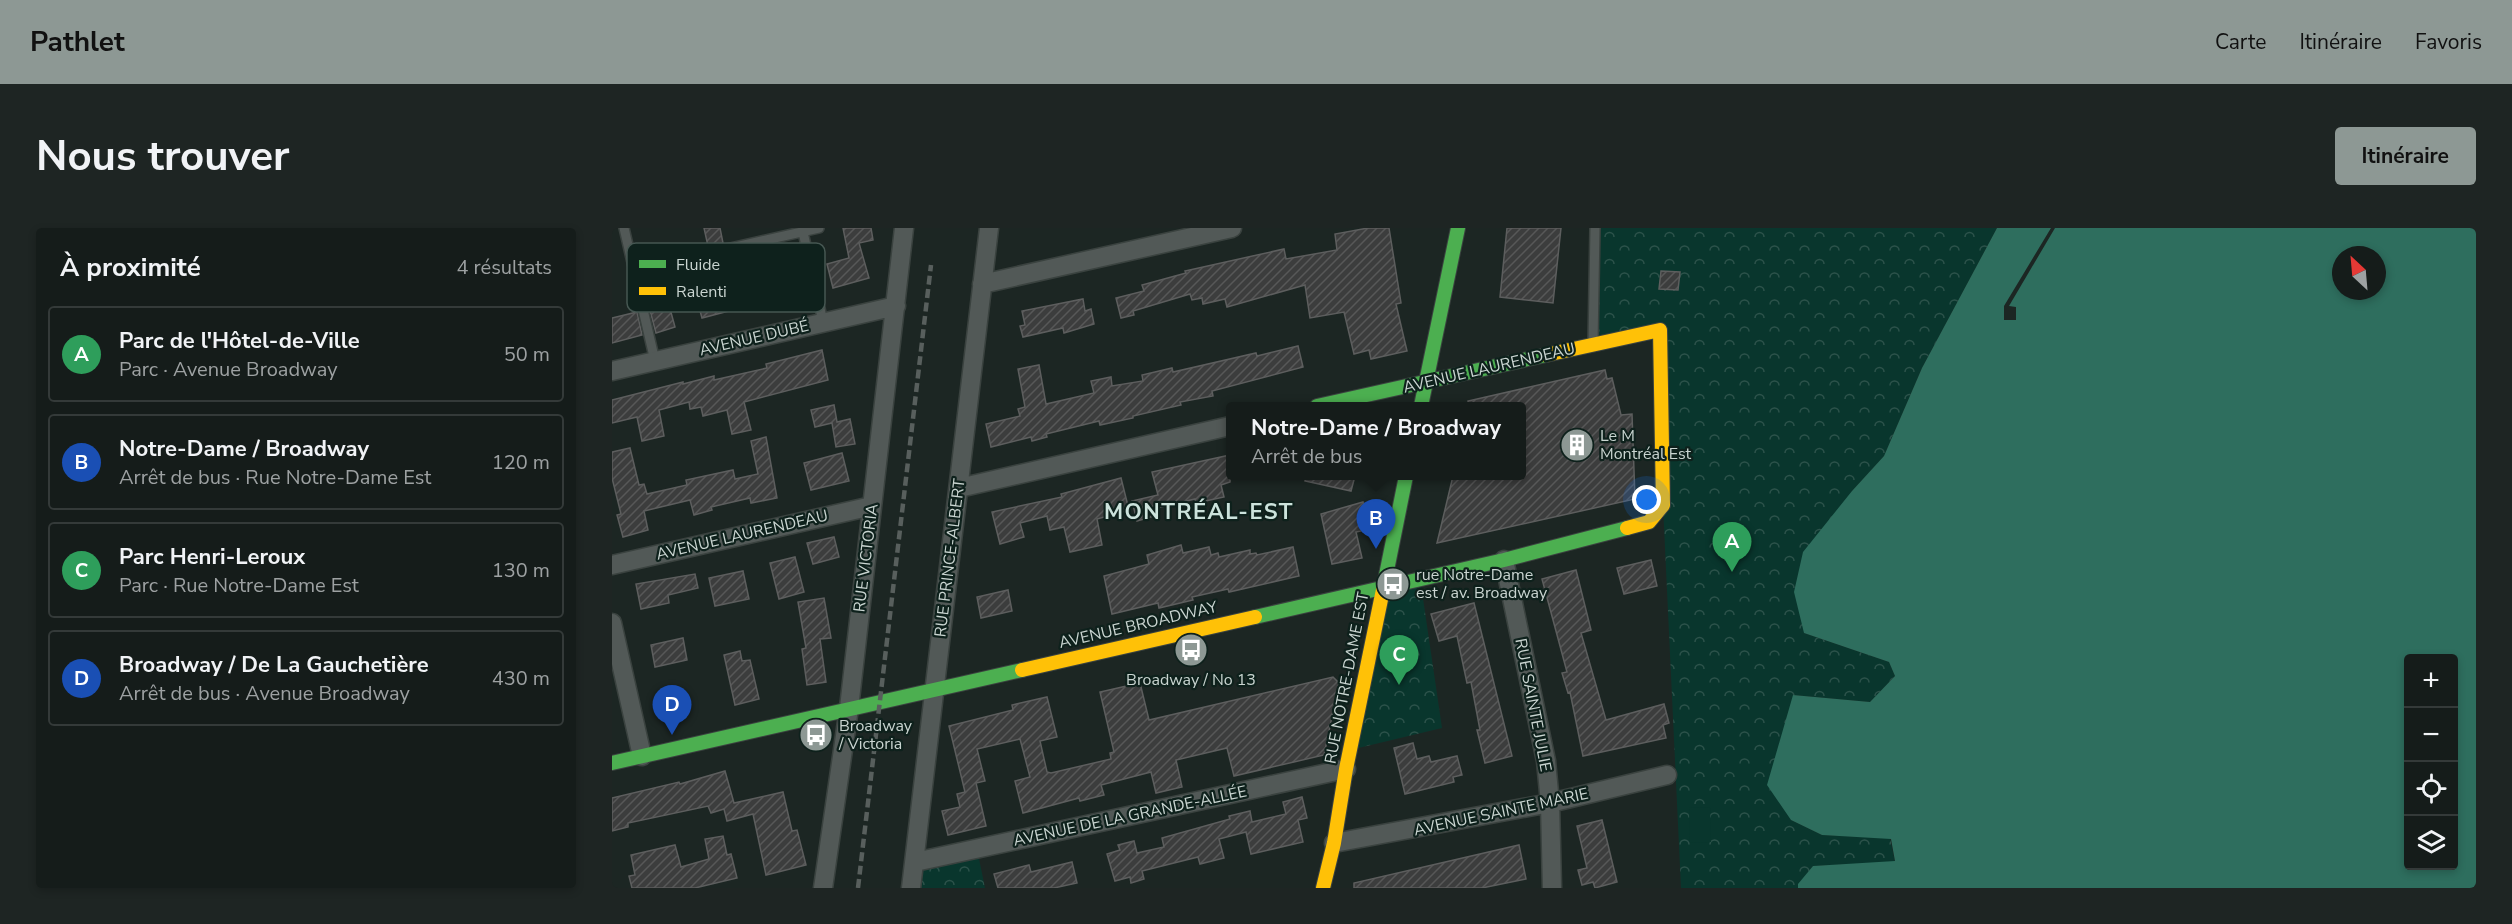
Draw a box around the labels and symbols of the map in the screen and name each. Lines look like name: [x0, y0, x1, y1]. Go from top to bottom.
legend: [627, 243, 825, 312]
north arrow: [2332, 246, 2386, 300]
text: Fluide: [676, 254, 720, 276]
text: Ralenti: [676, 281, 727, 303]
street label: AVENUE DUBÉ: [697, 315, 811, 361]
street label: AVENUE LAURENDEAU: [1401, 338, 1577, 398]
place label: Le M Montréal Est: [1600, 425, 1692, 465]
building icon: Le M Montréal Est: [1559, 427, 1595, 463]
street label: RUE PRINCE-ALBERT: [929, 477, 971, 639]
your location: [1632, 485, 1661, 514]
district label: MONTRÉAL-EST: [1104, 497, 1294, 527]
pin: B: [1356, 500, 1395, 549]
street label: RUE VICTORIA: [848, 502, 884, 614]
street label: AVENUE LAURENDEAU: [654, 505, 830, 565]
pin: A: [1712, 522, 1752, 572]
place label: rue Notre-Dame est / av. Broadway: [1416, 564, 1548, 604]
bus stop icon: rue Notre-Dame est / av. Broadway: [1375, 566, 1411, 602]
street label: RUE NOTRE-DAME EST: [1320, 590, 1375, 766]
street label: AVENUE BROADWAY: [1057, 596, 1220, 654]
bus stop icon: Broadway / No 13: [1173, 632, 1209, 668]
pin: C: [1380, 636, 1418, 685]
street label: RUE SAINTE JULIE: [1509, 637, 1557, 773]
place label: Broadway / No 13: [1126, 669, 1256, 691]
pin: D: [652, 686, 692, 735]
place label: Broadway / Victoria: [838, 715, 913, 755]
bus stop icon: Broadway / Victoria: [798, 717, 834, 753]
street label: AVENUE DE LA GRANDE-ALLÉE: [1011, 780, 1249, 852]
street label: AVENUE SAINTE MARIE: [1412, 783, 1590, 841]

